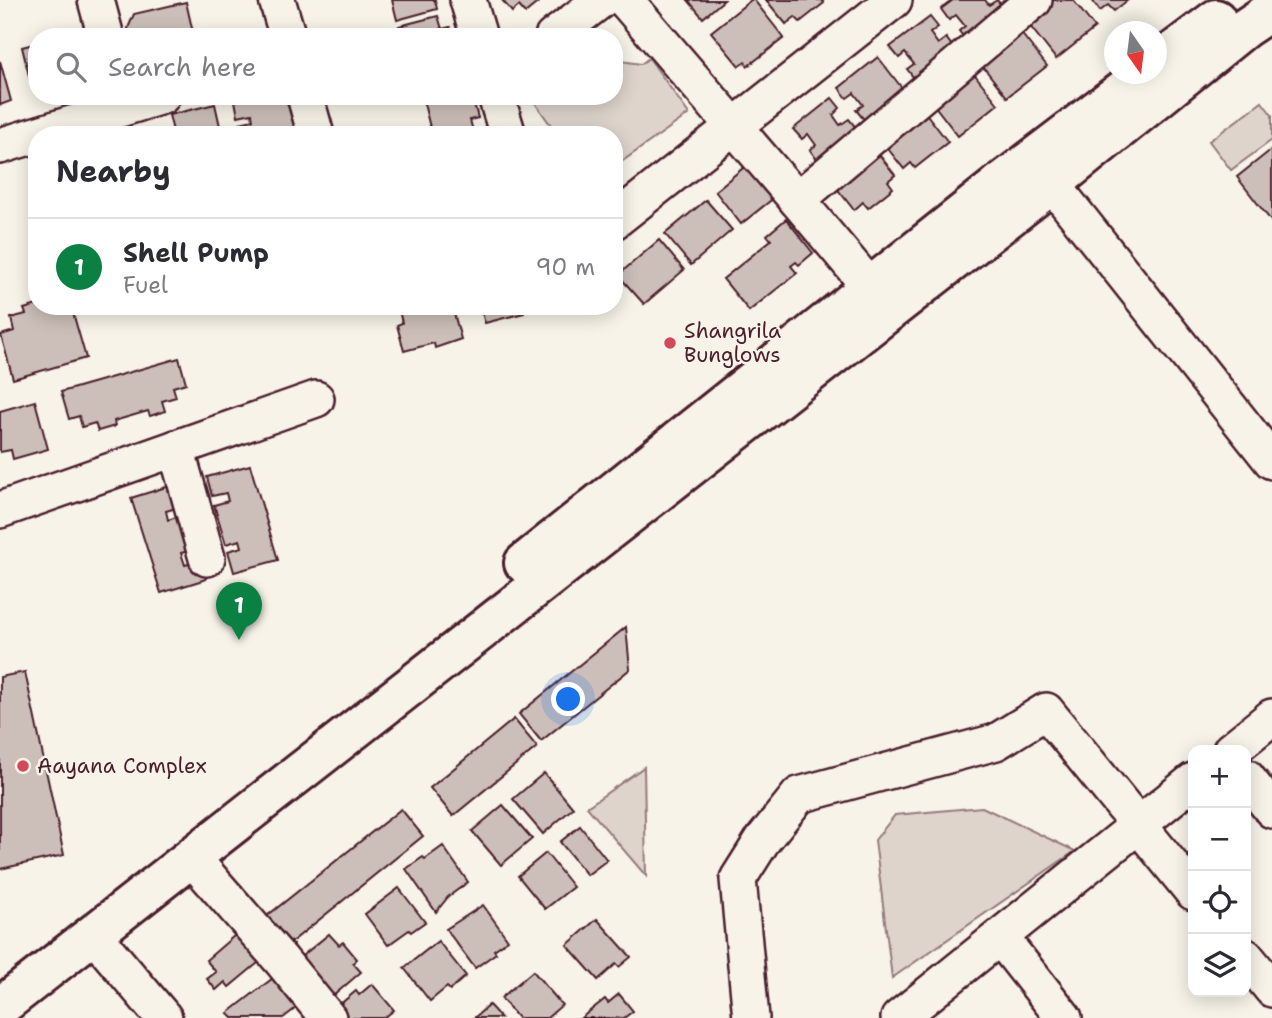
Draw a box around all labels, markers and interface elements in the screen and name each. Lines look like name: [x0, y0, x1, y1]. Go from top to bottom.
north arrow: [1104, 21, 1167, 84]
search box: [28, 28, 623, 105]
icon: search: [52, 48, 90, 86]
text: Search here: [108, 49, 257, 84]
text: Nearby: [56, 151, 171, 192]
text: Shell Pump: [123, 235, 269, 270]
text: 1: [74, 252, 84, 282]
text: 90 m: [535, 252, 595, 282]
text: Fuel: [123, 270, 168, 300]
place label: Shangrila Bunglows: [684, 317, 781, 369]
marker: Shangrila Bunglows: [662, 335, 678, 351]
pin: 1: [216, 582, 262, 640]
your location: [551, 682, 585, 716]
map controls: [1188, 745, 1251, 997]
button: +: [1188, 745, 1251, 808]
place label: Aayana Complex: [37, 752, 207, 780]
marker: Aayana Complex: [15, 758, 31, 774]
button: −: [1188, 808, 1251, 871]
button: locate: [1188, 871, 1251, 934]
button: layers: [1188, 934, 1251, 997]

